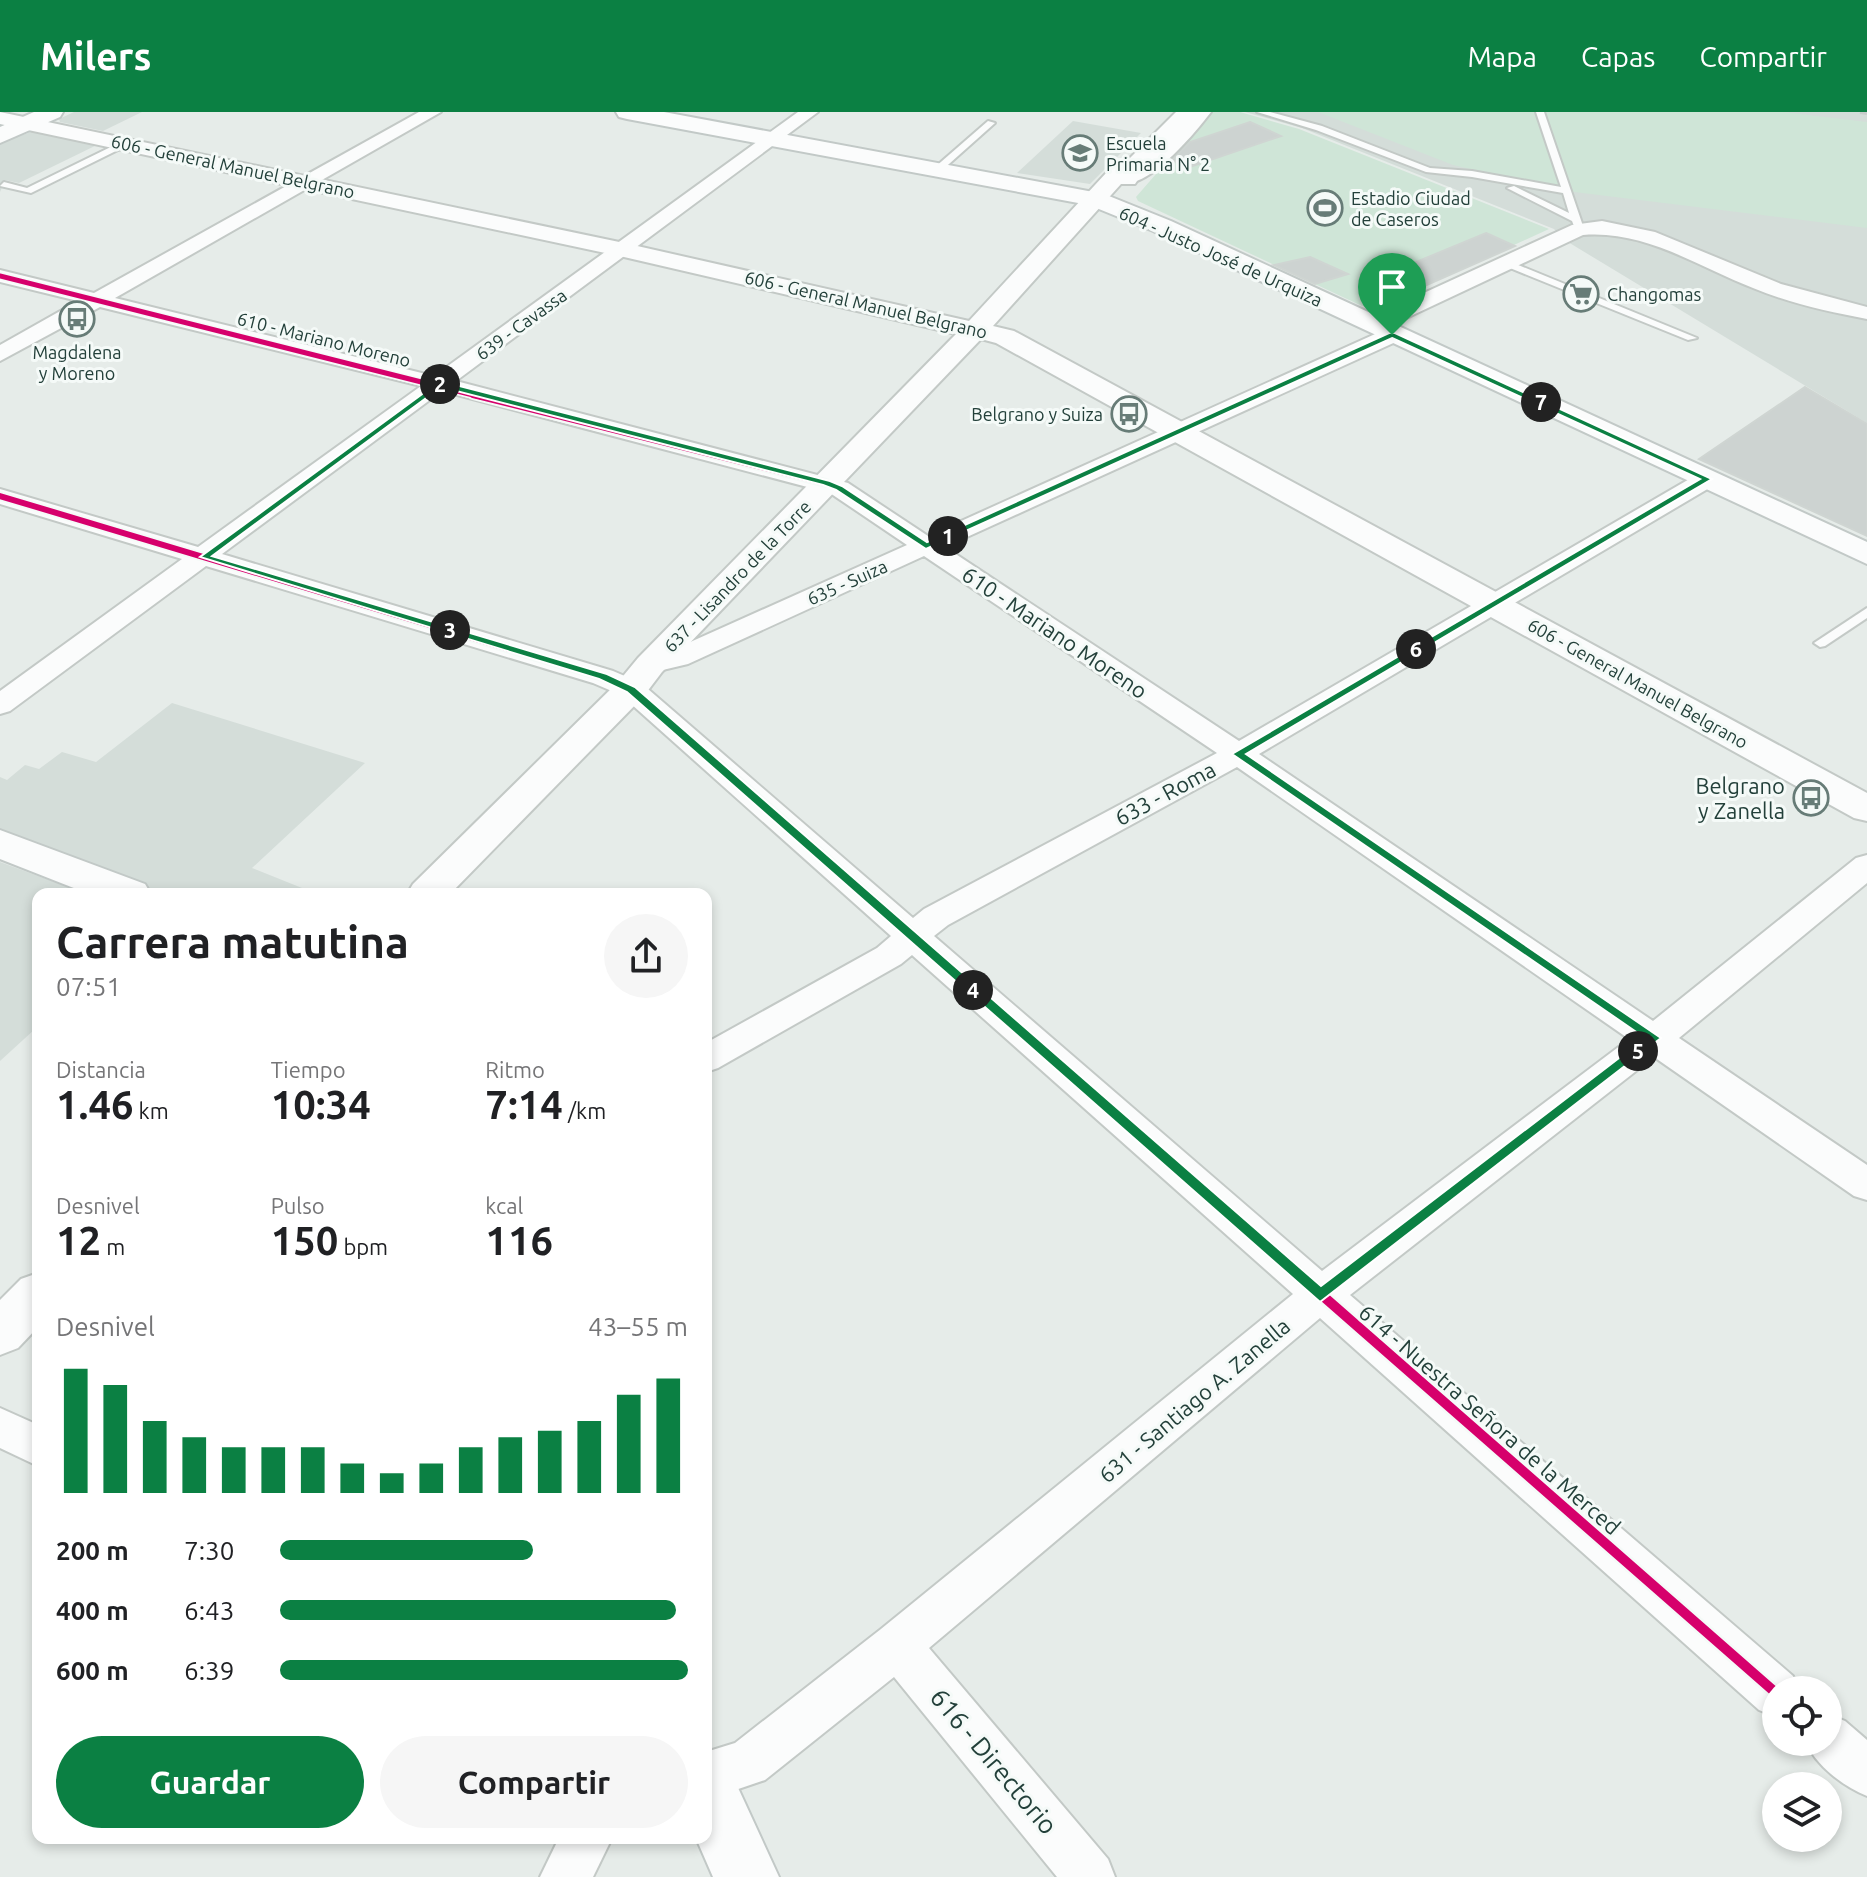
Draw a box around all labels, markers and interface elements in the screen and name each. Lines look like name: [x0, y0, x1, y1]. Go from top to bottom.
text: Milers: [40, 35, 151, 77]
text: Mapa: [1467, 41, 1537, 72]
text: Capas: [1581, 41, 1656, 72]
text: Compartir: [1700, 41, 1827, 72]
street label: 606 - General Manuel Belgrano: [109, 130, 357, 202]
place label: Escuela Primaria N° 2: [1106, 133, 1210, 174]
school or university icon: Escuela Primaria N° 2: [1061, 134, 1099, 172]
place label: Estadio Ciudad de Caseros: [1351, 188, 1471, 229]
sports icon: Estadio Ciudad de Caseros: [1306, 189, 1344, 227]
street label: 604 - Justo José de Urquiza: [1116, 202, 1326, 310]
pin: [1358, 253, 1426, 335]
icon: arrive: [1370, 265, 1414, 309]
street label: 606 - General Manuel Belgrano: [743, 266, 989, 342]
supermarket icon: Changomas: [1562, 275, 1600, 313]
street label: 639 - Cavassa: [472, 284, 570, 364]
place label: Changomas: [1607, 284, 1702, 304]
bus stop icon: Magdalena y Moreno: [58, 300, 96, 338]
street label: 610 - Mariano Moreno: [235, 308, 413, 370]
place label: Magdalena y Moreno: [32, 342, 122, 383]
pin: 2: [420, 364, 460, 404]
text: 2: [434, 371, 446, 396]
pin: 7: [1521, 382, 1561, 422]
text: 7: [1535, 389, 1547, 414]
bus stop icon: Belgrano y Suiza: [1110, 395, 1148, 433]
place label: Belgrano y Suiza: [971, 404, 1103, 424]
street label: 637 - Lisandro de la Torre: [659, 496, 815, 656]
pin: 1: [928, 516, 968, 556]
text: 1: [942, 523, 954, 548]
street label: 635 - Suiza: [804, 555, 890, 609]
street label: 610 - Mariano Moreno: [958, 561, 1152, 703]
pin: 3: [430, 610, 470, 650]
street label: 606 - General Manuel Belgrano: [1525, 614, 1751, 752]
text: 3: [444, 617, 456, 642]
pin: 6: [1396, 629, 1436, 669]
text: 6: [1410, 636, 1422, 661]
street label: 633 - Roma: [1110, 756, 1220, 830]
place label: Belgrano y Zanella: [1695, 773, 1785, 823]
bus stop icon: Belgrano y Zanella: [1792, 779, 1830, 817]
button: share: [604, 914, 688, 998]
text: Carrera matutina: [56, 917, 409, 966]
pin: 4: [953, 970, 993, 1010]
text: 07:51: [56, 972, 121, 1001]
text: 4: [967, 977, 979, 1002]
pin: 5: [1618, 1031, 1658, 1071]
text: 5: [1632, 1038, 1644, 1063]
text: Distancia: [56, 1057, 146, 1082]
text: Tiempo: [271, 1057, 346, 1082]
text: Ritmo: [485, 1057, 545, 1082]
text: 1.46: [56, 1082, 134, 1127]
text: 10:34: [271, 1082, 371, 1127]
text: 7:14: [485, 1082, 563, 1127]
text: km: [134, 1098, 169, 1123]
text: /km: [563, 1098, 606, 1123]
text: Desnivel: [56, 1193, 140, 1218]
text: Pulso: [271, 1193, 325, 1218]
text: kcal: [485, 1193, 523, 1218]
text: 12: [56, 1218, 101, 1263]
text: 150: [271, 1218, 338, 1263]
text: 116: [485, 1218, 553, 1263]
text: m: [101, 1234, 125, 1259]
text: bpm: [338, 1234, 388, 1259]
street label: 614 - Nuestra Señora de la Merced: [1354, 1299, 1626, 1539]
text: Desnivel: [56, 1312, 155, 1341]
text: 43–55 m: [588, 1312, 688, 1341]
street label: 631 - Santiago A. Zanella: [1093, 1313, 1295, 1487]
text: 200 m: [56, 1536, 129, 1565]
text: 7:30: [184, 1536, 234, 1565]
text: 400 m: [56, 1596, 129, 1625]
text: 6:43: [184, 1596, 234, 1625]
text: 600 m: [56, 1656, 129, 1685]
text: 6:39: [184, 1656, 234, 1685]
map controls: [1762, 1676, 1842, 1852]
button: locate: [1762, 1676, 1842, 1756]
street label: 616 - Directorio: [925, 1682, 1063, 1840]
button: Guardar: [56, 1736, 364, 1828]
button: Compartir: [380, 1736, 688, 1828]
button: layers: [1762, 1772, 1842, 1852]

